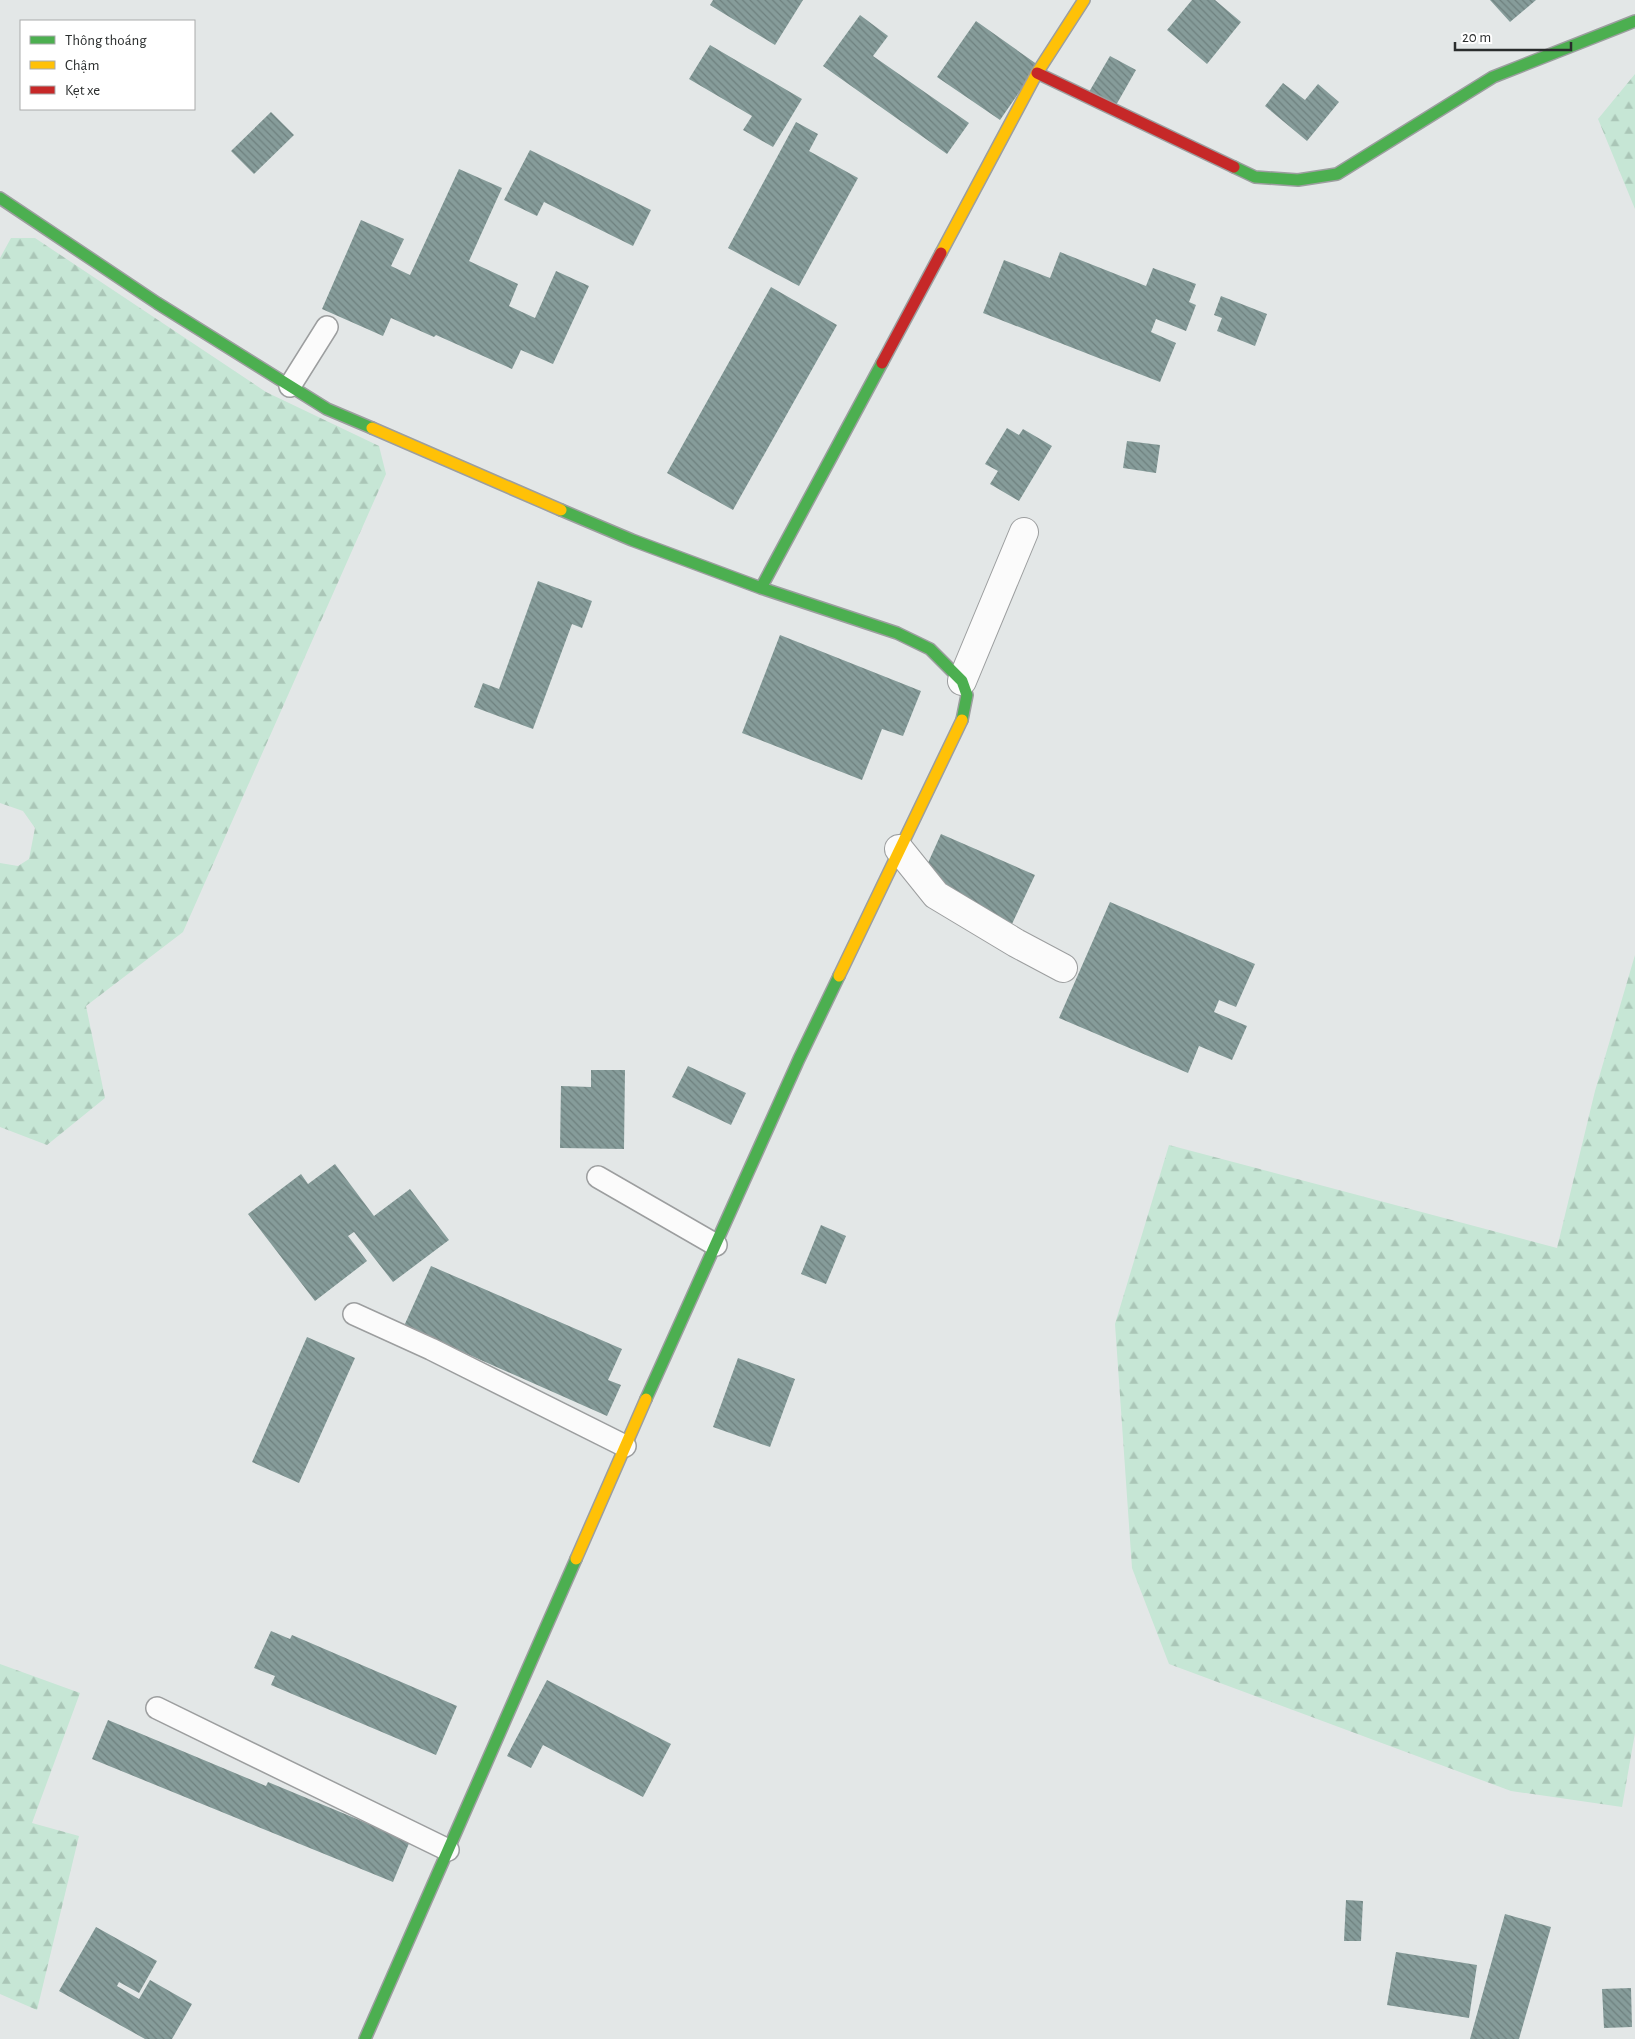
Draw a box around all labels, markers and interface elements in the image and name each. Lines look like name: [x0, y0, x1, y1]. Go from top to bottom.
legend: [20, 20, 195, 110]
scale bar: [1455, 20, 1571, 52]
text: 20 m: [1462, 30, 1491, 45]
text: Thông thoáng: [65, 33, 147, 48]
text: Chậm: [65, 58, 99, 73]
text: Kẹt xe: [65, 83, 100, 98]

